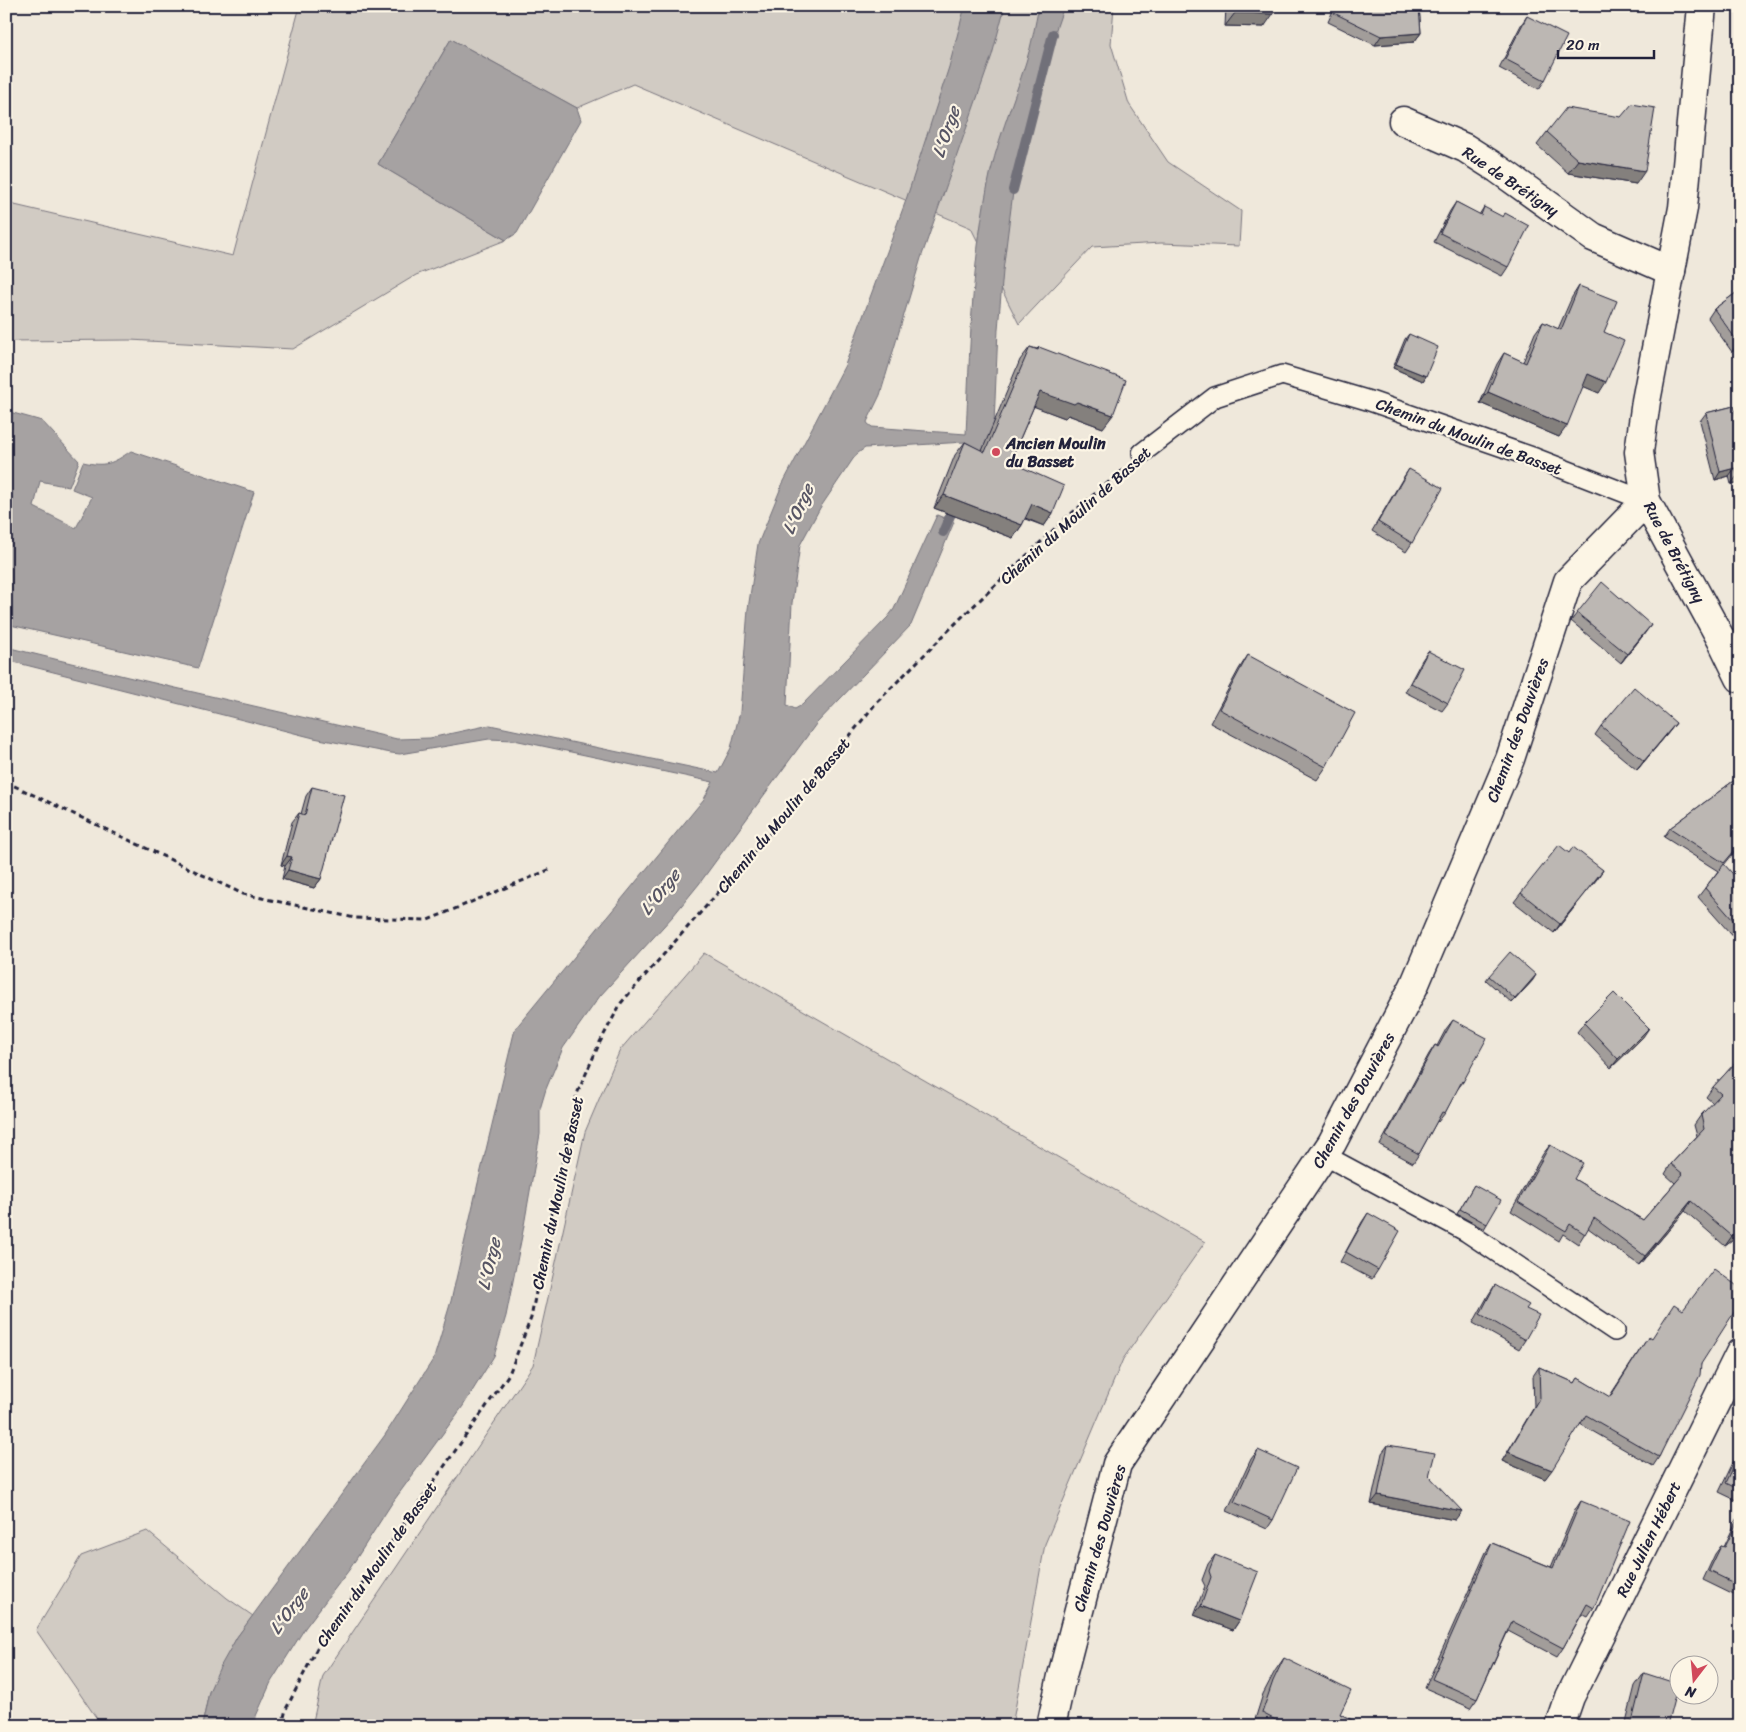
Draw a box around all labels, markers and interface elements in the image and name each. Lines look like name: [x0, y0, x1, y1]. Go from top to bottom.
scale bar: [1558, 28, 1655, 60]
text: 20 m: [1566, 32, 1600, 58]
water label: L'Orge: [922, 100, 970, 162]
street label: Rue de Brétigny: [1456, 138, 1566, 225]
street label: Chemin du Moulin de Basset: [1372, 389, 1566, 484]
place label: Ancien Moulin du Basset: [1005, 429, 1106, 476]
street label: Chemin du Moulin de Basset: [993, 439, 1158, 592]
marker: Ancien Moulin du Basset: [990, 446, 1002, 458]
water label: L'Orge: [773, 477, 824, 539]
street label: Rue de Brétigny: [1636, 496, 1714, 609]
street label: Chemin des Douvières: [1478, 653, 1557, 807]
street label: Chemin du Moulin de Basset: [709, 731, 858, 900]
water label: L'Orge: [631, 860, 690, 922]
street label: Chemin des Douvières: [1304, 1026, 1403, 1174]
street label: Chemin du Moulin de Basset: [523, 1094, 592, 1292]
water label: L'Orge: [468, 1233, 511, 1293]
street label: Chemin des Douvières: [1065, 1460, 1135, 1615]
street label: Chemin du Moulin de Basset: [308, 1475, 445, 1653]
street label: Rue Julien Hébert: [1608, 1476, 1689, 1602]
water label: L'Orge: [260, 1579, 319, 1642]
north arrow: [1668, 1654, 1718, 1704]
text: N: [1682, 1679, 1700, 1706]

